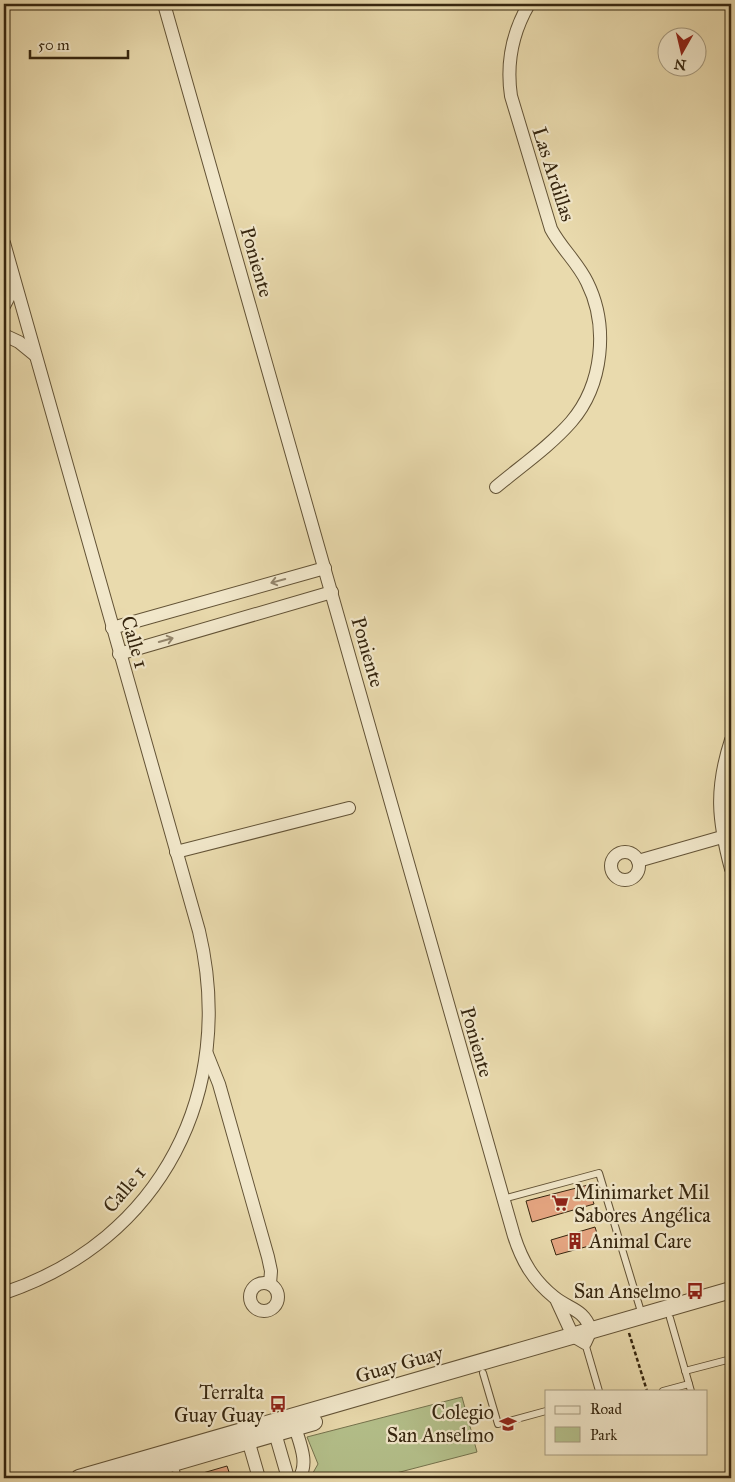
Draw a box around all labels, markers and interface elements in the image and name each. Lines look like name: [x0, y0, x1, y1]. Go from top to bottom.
scale bar: [30, 28, 128, 60]
north arrow: [658, 28, 708, 78]
text: 50 m: [38, 36, 70, 54]
text: N: [673, 55, 687, 74]
street label: Las Ardillas: [527, 124, 581, 224]
street label: Poniente: [236, 224, 278, 300]
one-way arrow: [270, 577, 286, 586]
street label: Calle 1: [116, 613, 154, 671]
street label: Poniente: [347, 614, 389, 690]
one-way arrow: [158, 635, 174, 645]
street label: Poniente: [456, 1004, 498, 1080]
street label: Calle 1: [98, 1161, 150, 1217]
place label: Minimarket Mil Sabores Angélica: [574, 1180, 711, 1228]
supermarket icon: Minimarket Mil Sabores Angélica: [550, 1193, 570, 1213]
place label: Animal Care: [588, 1229, 692, 1253]
building icon: Animal Care: [565, 1231, 585, 1251]
place label: San Anselmo: [574, 1279, 681, 1303]
bus stop icon: San Anselmo: [685, 1281, 705, 1301]
street label: Guay Guay: [352, 1340, 446, 1388]
place label: Terralta Guay Guay: [174, 1380, 265, 1427]
legend: [545, 1390, 708, 1454]
bus stop icon: Terralta Guay Guay: [268, 1394, 288, 1414]
place label: Colegio San Anselmo: [387, 1400, 494, 1447]
text: Road: [590, 1400, 622, 1418]
school or university icon: Colegio San Anselmo: [498, 1414, 518, 1434]
text: Park: [590, 1426, 617, 1444]

